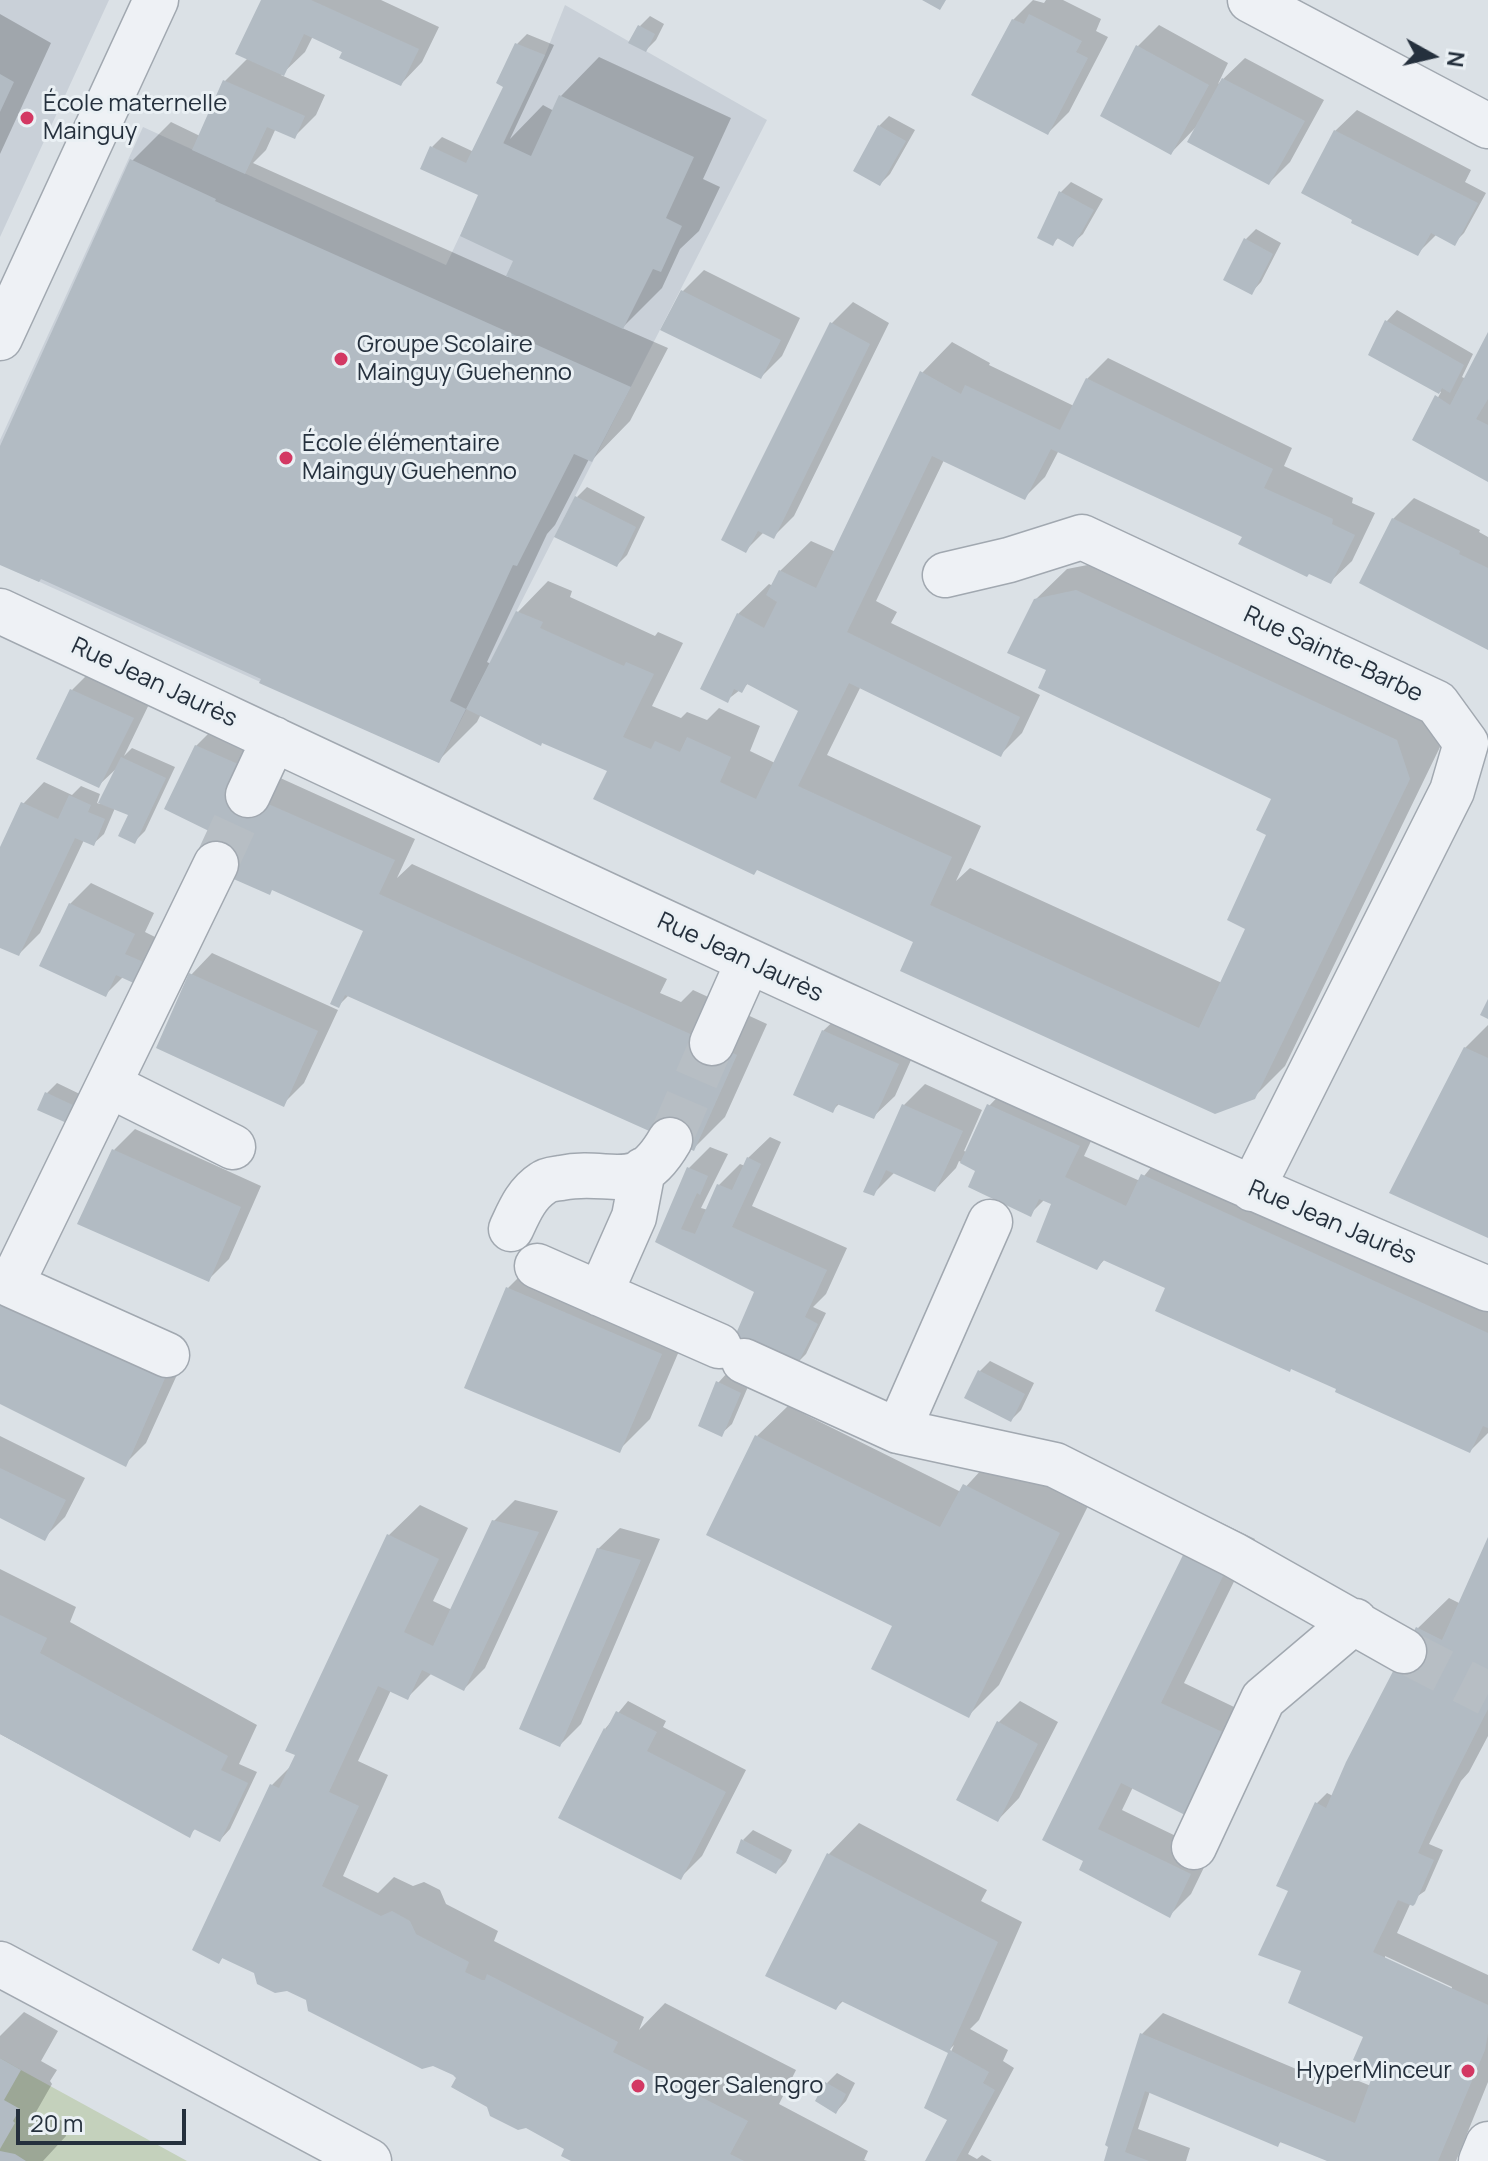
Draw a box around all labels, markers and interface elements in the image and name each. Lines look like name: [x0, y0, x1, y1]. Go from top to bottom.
north arrow: [1392, 16, 1472, 96]
text: N: [1440, 49, 1472, 69]
place label: École maternelle Mainguy: [43, 90, 227, 146]
marker: École maternelle Mainguy: [18, 109, 36, 127]
place label: Groupe Scolaire Mainguy Guehenno: [357, 331, 572, 387]
marker: Groupe Scolaire Mainguy Guehenno: [332, 350, 350, 368]
place label: École élémentaire Mainguy Guehenno: [302, 430, 517, 486]
marker: École élémentaire Mainguy Guehenno: [277, 449, 295, 467]
street label: Rue Sainte-Barbe: [1239, 601, 1427, 709]
street label: Rue Jean Jaurès: [67, 632, 241, 734]
street label: Rue Jean Jaurès: [653, 907, 827, 1009]
street label: Rue Jean Jaurès: [1244, 1175, 1420, 1271]
place label: HyperMinceur: [1296, 2057, 1452, 2085]
marker: HyperMinceur: [1459, 2062, 1477, 2080]
place label: Roger Salengro: [654, 2072, 823, 2100]
marker: Roger Salengro: [629, 2077, 647, 2095]
scale bar: [20, 2093, 190, 2143]
text: 20 m: [30, 2106, 83, 2139]

